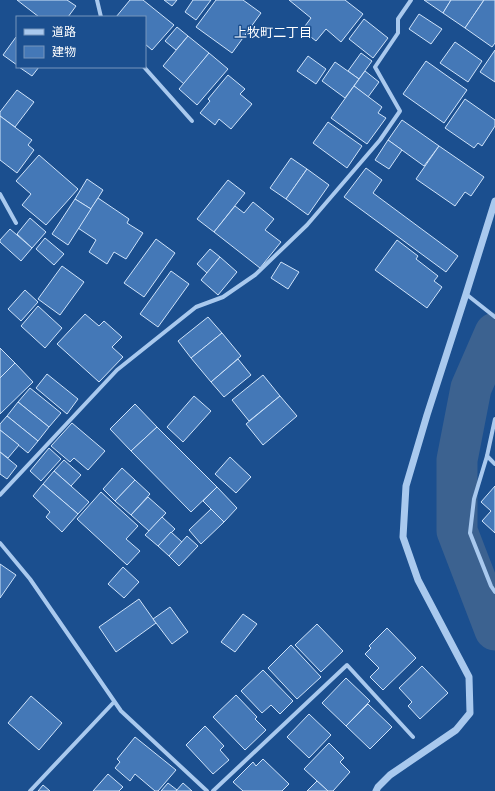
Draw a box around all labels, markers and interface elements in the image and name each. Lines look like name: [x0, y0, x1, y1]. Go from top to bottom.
legend: [16, 16, 146, 68]
text: 道路: [52, 24, 76, 40]
district label: 上牧町二丁目: [234, 24, 312, 41]
text: 建物: [52, 44, 76, 60]

